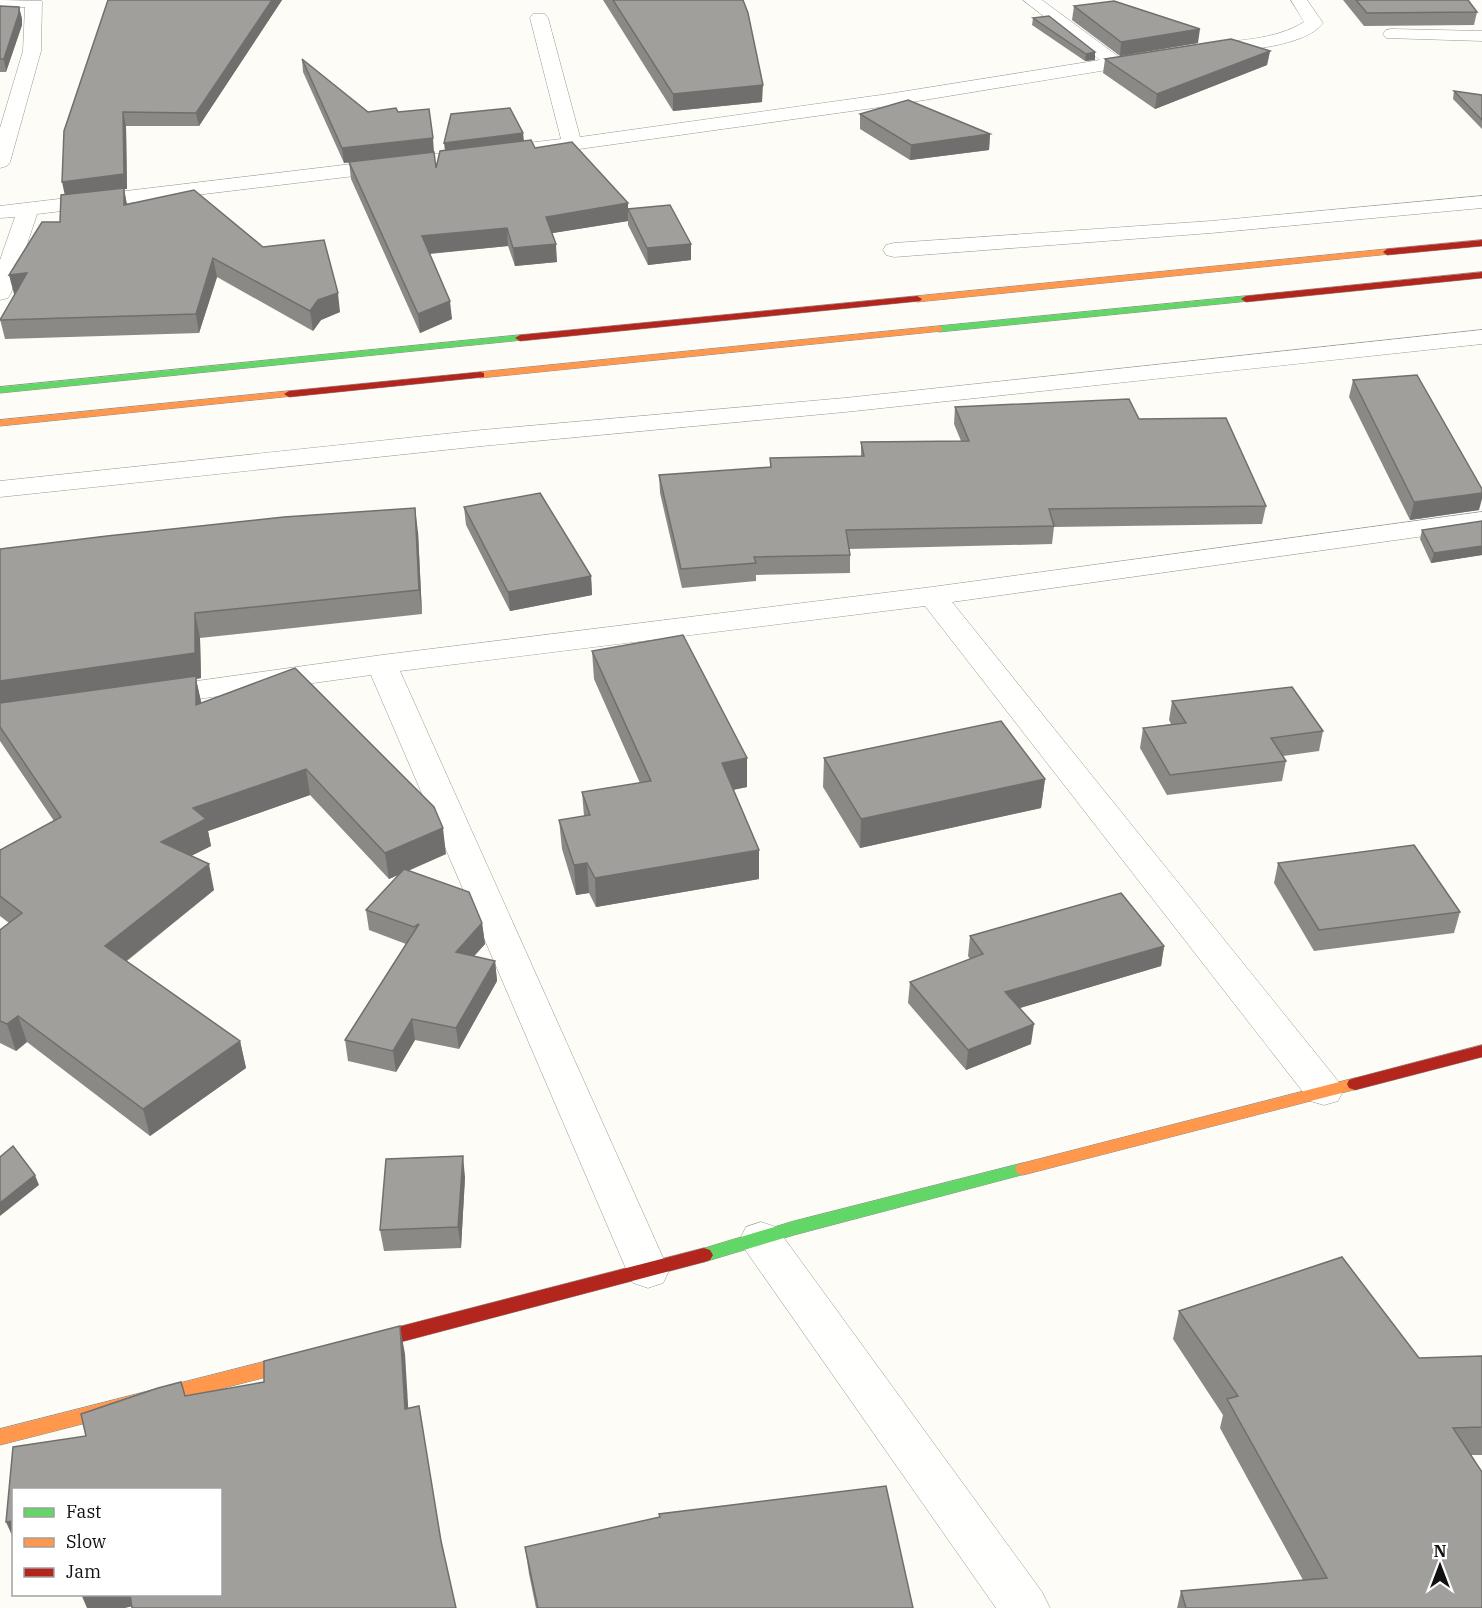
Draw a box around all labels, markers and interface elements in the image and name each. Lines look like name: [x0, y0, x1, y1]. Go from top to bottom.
legend: [12, 1488, 222, 1596]
text: Fast: [66, 1500, 101, 1523]
text: Slow: [66, 1530, 106, 1553]
north arrow: [1410, 1536, 1470, 1596]
text: N: [1434, 1541, 1446, 1561]
text: Jam: [66, 1560, 101, 1583]

